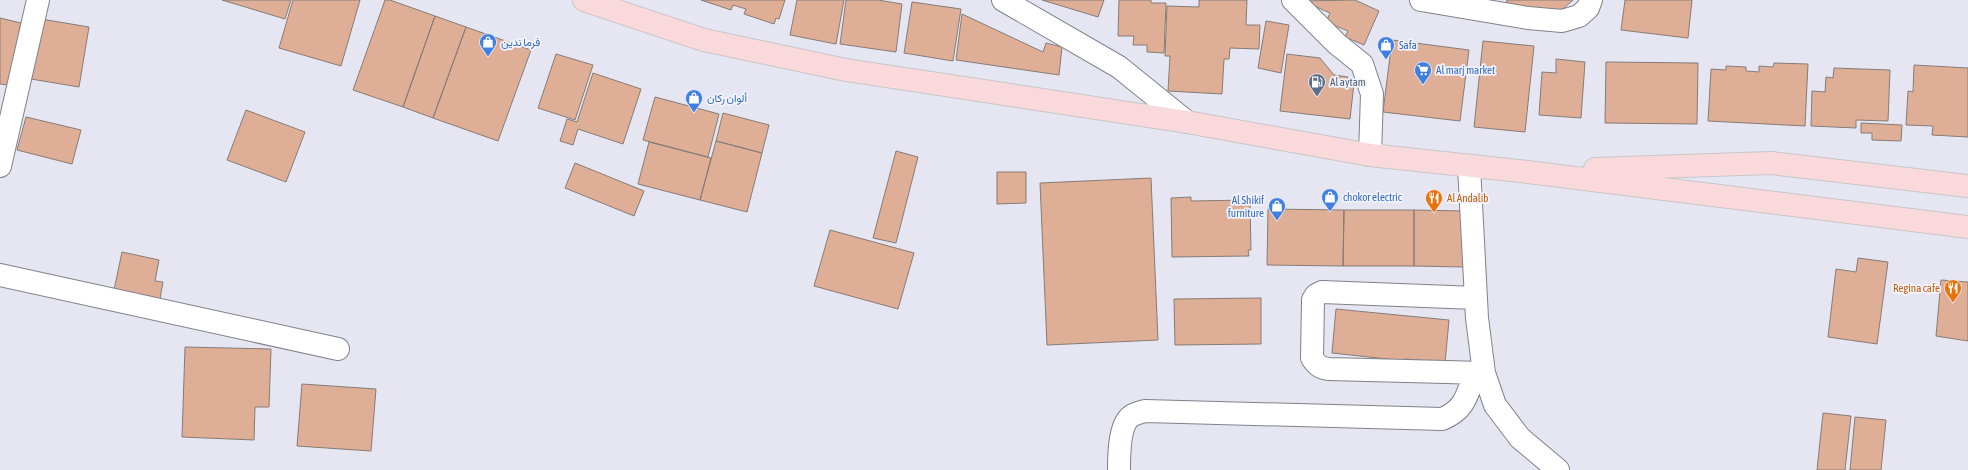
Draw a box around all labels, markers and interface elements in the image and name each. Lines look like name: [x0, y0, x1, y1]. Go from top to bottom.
shop icon: فرما ندين: [478, 32, 498, 57]
shop icon: Safa: [1376, 35, 1396, 60]
place label: فرما ندين: [501, 36, 540, 49]
place label: Safa: [1399, 39, 1417, 51]
supermarket icon: Al marj market: [1413, 60, 1433, 85]
place label: Al marj market: [1436, 64, 1495, 76]
fuel station icon: Al aytam: [1307, 72, 1327, 97]
place label: Al aytam: [1330, 76, 1366, 88]
shop icon: ألوان ركان: [684, 88, 704, 113]
place label: ألوان ركان: [707, 92, 748, 105]
shop icon: chokor electric: [1320, 187, 1340, 212]
restaurant icon: Al Andalib: [1424, 188, 1444, 213]
place label: chokor electric: [1343, 191, 1403, 203]
place label: Al Andalib: [1447, 192, 1489, 204]
place label: Al Shikif furniture: [1228, 194, 1264, 219]
shop icon: Al Shikif furniture: [1267, 196, 1287, 221]
restaurant icon: Regina cafe: [1943, 278, 1963, 303]
place label: Regina cafe: [1893, 282, 1940, 294]

